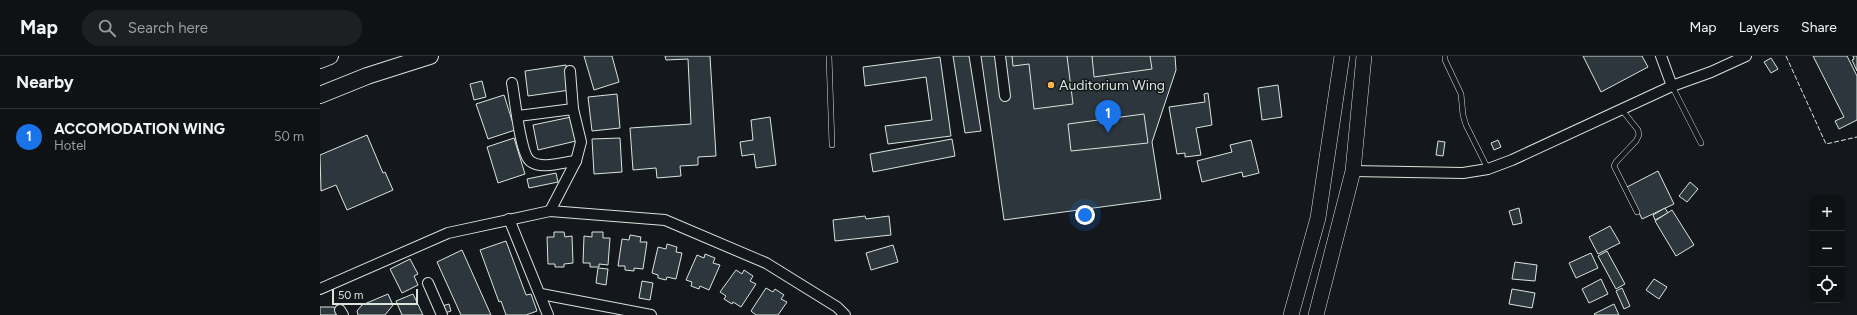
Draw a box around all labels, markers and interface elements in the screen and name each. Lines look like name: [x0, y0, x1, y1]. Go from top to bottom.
search box: [82, 10, 362, 46]
text: Map: [20, 16, 58, 39]
icon: search: [96, 17, 118, 39]
text: Search here: [128, 19, 208, 37]
text: Map: [1689, 19, 1717, 36]
text: Layers: [1739, 19, 1779, 36]
text: Share: [1801, 19, 1837, 36]
text: Nearby: [16, 72, 74, 92]
place label: Auditorium Wing: [1059, 77, 1165, 94]
marker: Auditorium Wing: [1046, 80, 1056, 90]
pin: 1: [1095, 100, 1121, 133]
text: ACCOMODATION WING: [54, 120, 225, 138]
text: 1: [26, 129, 32, 144]
text: 50 m: [274, 129, 304, 144]
text: Hotel: [54, 138, 86, 153]
map controls: [1809, 195, 1845, 303]
button: +: [1809, 195, 1845, 231]
your location: [1075, 205, 1095, 225]
button: −: [1809, 231, 1845, 267]
button: locate: [1809, 267, 1845, 303]
scale bar: [332, 287, 418, 306]
text: 50 m: [338, 289, 363, 302]

